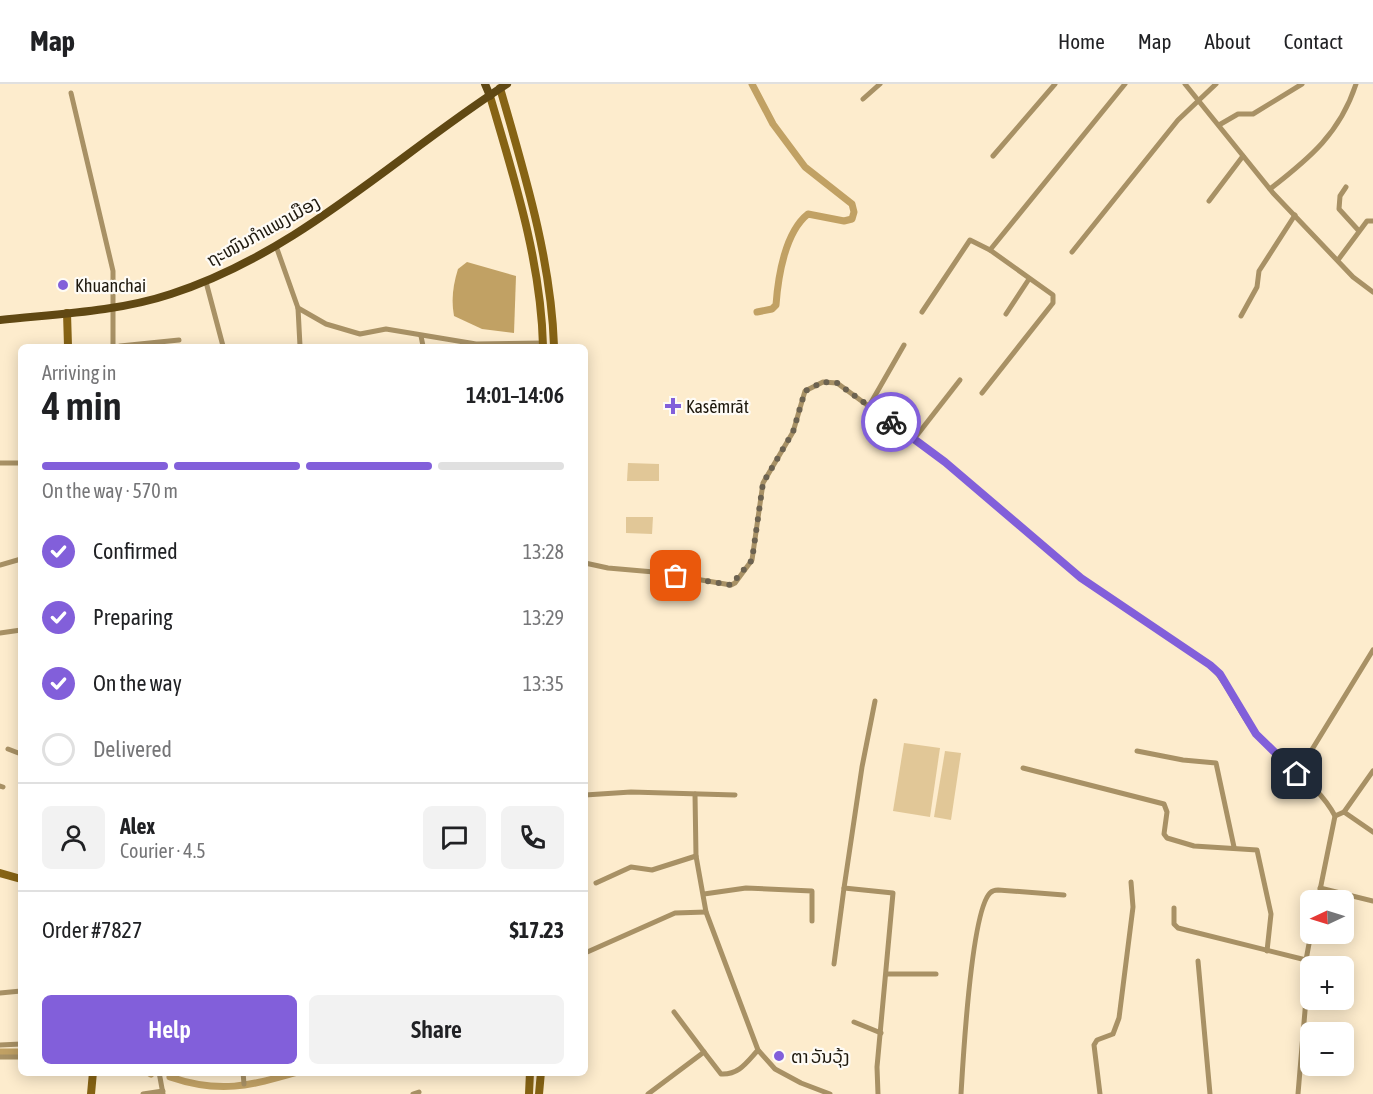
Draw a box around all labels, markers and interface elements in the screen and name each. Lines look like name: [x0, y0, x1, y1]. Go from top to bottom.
text: Map: [30, 25, 75, 57]
text: Home: [1058, 29, 1105, 53]
text: Map: [1138, 29, 1172, 53]
text: About: [1205, 29, 1251, 53]
text: Contact: [1284, 29, 1343, 53]
street label: ຖະໜົນກຳແພງເມືອງ: [203, 191, 323, 271]
place label: Khuanchai: [75, 275, 146, 296]
marker: Khuanchai: [56, 278, 70, 292]
text: Arriving in: [42, 361, 116, 384]
text: 14:01–14:06: [466, 382, 564, 408]
text: 4 min: [42, 384, 122, 428]
courier: [861, 392, 921, 452]
place label: Kasēmrāt: [686, 396, 749, 417]
marker: Kasēmrāt: [664, 397, 682, 415]
icon: bike: [875, 406, 908, 439]
text: On the way · 570 m: [42, 479, 178, 502]
icon: check: [42, 535, 75, 568]
text: Confirmed: [93, 538, 178, 564]
text: 13:28: [523, 540, 564, 563]
pin: [650, 550, 701, 601]
icon: bag: [659, 559, 692, 592]
icon: check: [42, 601, 75, 634]
text: Preparing: [93, 604, 173, 630]
text: 13:29: [523, 606, 564, 629]
icon: check: [42, 667, 75, 700]
text: On the way: [93, 670, 182, 696]
text: 13:35: [523, 672, 564, 695]
text: Delivered: [93, 736, 172, 762]
pin: [1271, 748, 1322, 799]
icon: home: [1280, 757, 1313, 790]
button: person: [42, 806, 105, 869]
button: chat: [423, 806, 486, 869]
button: phone: [501, 806, 564, 869]
text: Alex: [120, 813, 155, 839]
text: Courier · 4.5: [120, 839, 206, 862]
north arrow: [1300, 890, 1354, 944]
map controls: [1300, 890, 1354, 1076]
text: Order #7827: [42, 917, 142, 943]
text: $17.23: [509, 917, 564, 943]
button: +: [1300, 956, 1354, 1010]
button: Help: [42, 995, 297, 1064]
button: Share: [309, 995, 564, 1064]
button: −: [1300, 1022, 1354, 1076]
place label: ຕາ ວັນວຸ້ງ: [791, 1046, 850, 1068]
marker: ຕາ ວັນວຸ້ງ: [772, 1049, 786, 1063]

